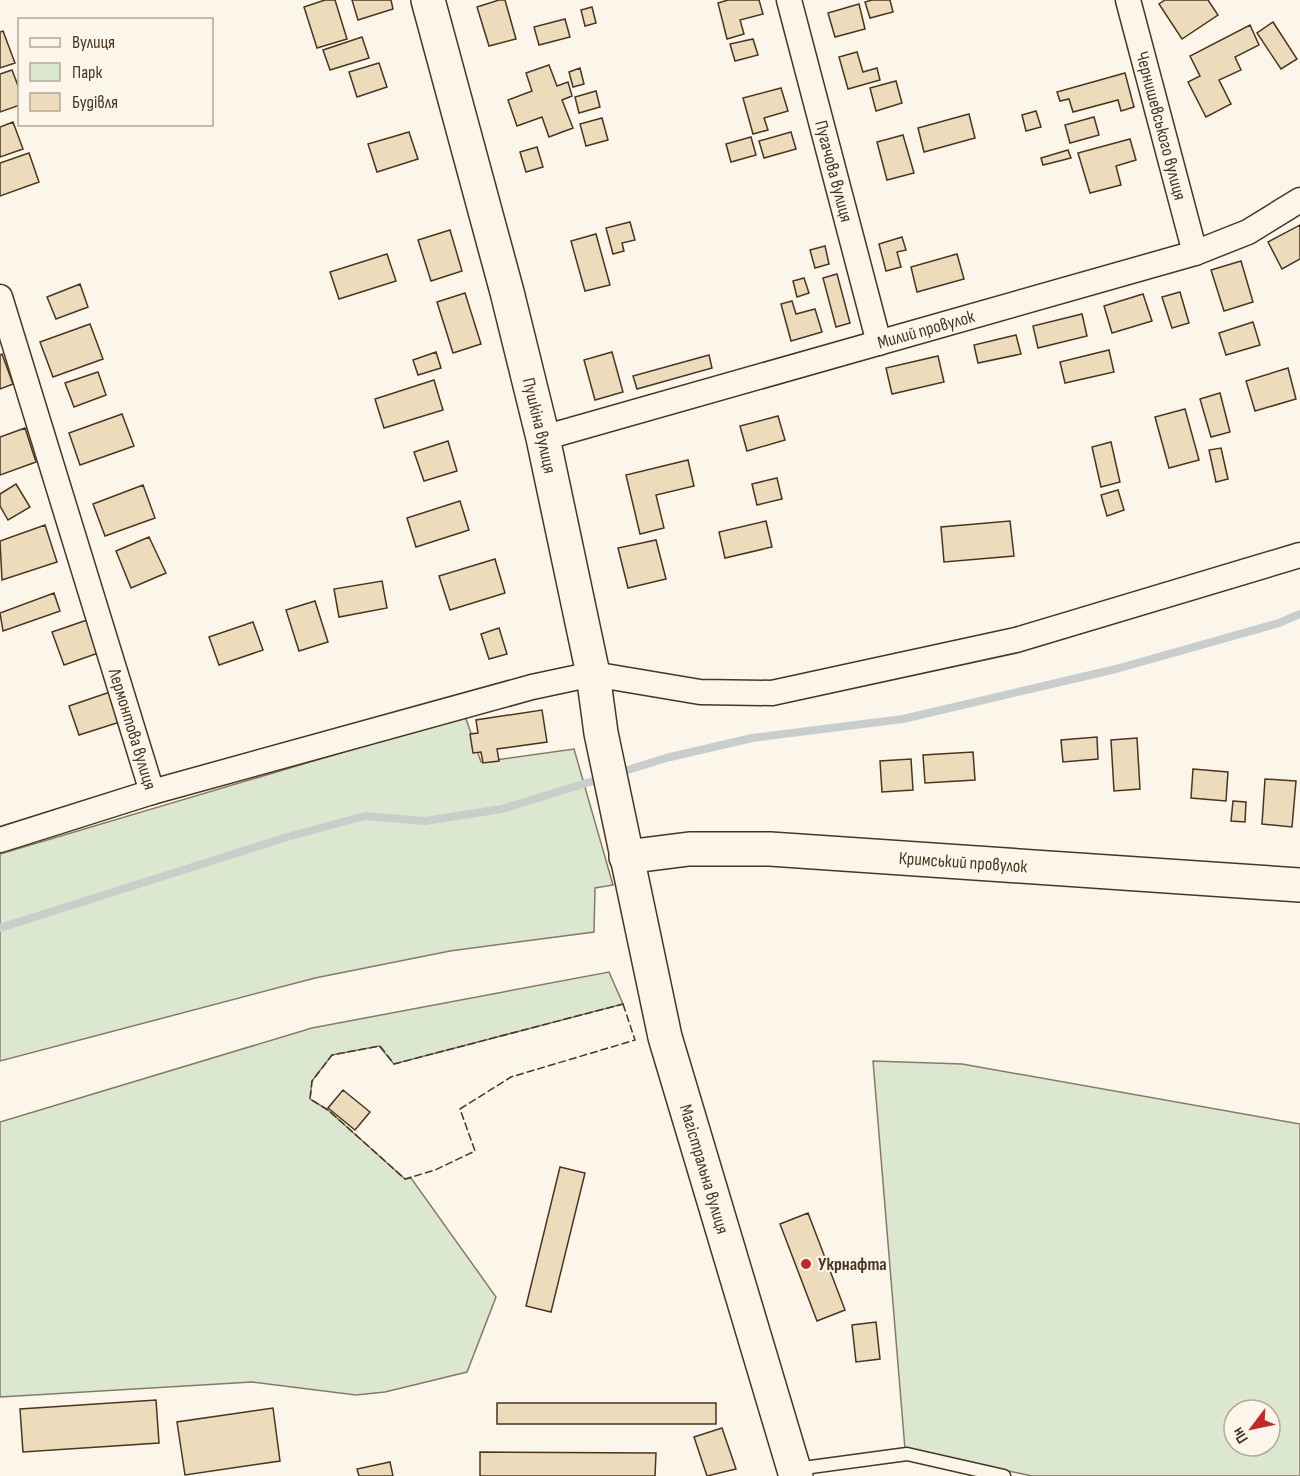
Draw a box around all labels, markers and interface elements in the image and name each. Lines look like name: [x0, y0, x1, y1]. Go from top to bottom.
legend: [18, 18, 213, 126]
text: Вулиця: [72, 32, 115, 53]
street label: Чернишевського вулиця: [1132, 49, 1191, 202]
text: Парк: [72, 62, 103, 83]
text: Будівля: [72, 92, 118, 113]
street label: Пугачова вулиця: [811, 118, 857, 224]
street label: Милий провулок: [875, 306, 977, 353]
street label: Пушкіна вулиця: [518, 376, 561, 475]
street label: Лермонтова вулиця: [104, 665, 161, 792]
street label: Кримський провулок: [898, 847, 1028, 877]
street label: Магістральна вулиця: [675, 1102, 734, 1236]
place label: Укрнафта: [818, 1254, 887, 1275]
marker: Укрнафта: [799, 1257, 813, 1271]
north arrow: [1222, 1398, 1282, 1458]
text: Пн: [1228, 1424, 1253, 1447]

